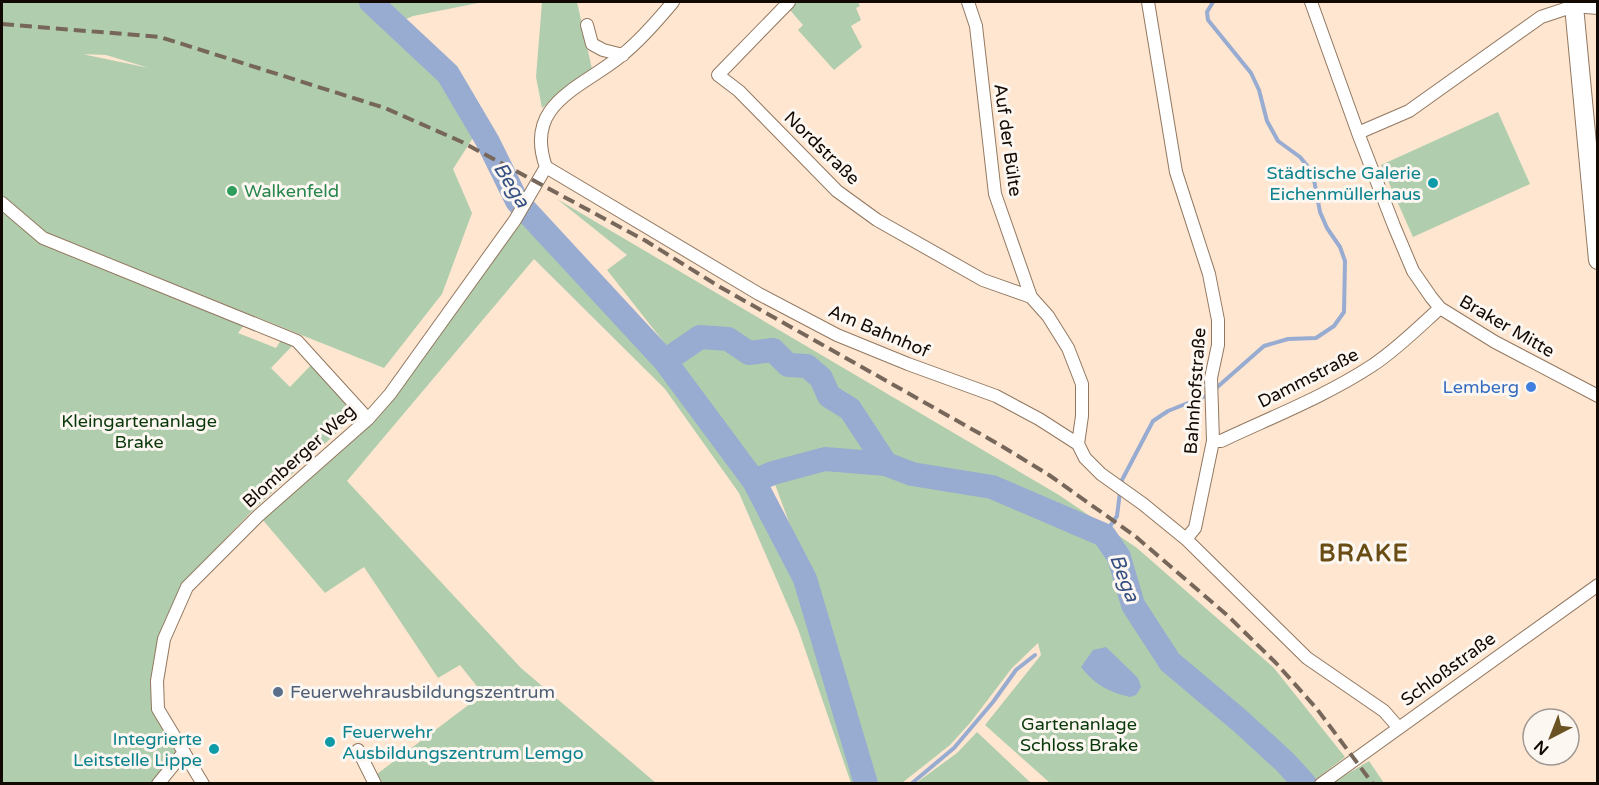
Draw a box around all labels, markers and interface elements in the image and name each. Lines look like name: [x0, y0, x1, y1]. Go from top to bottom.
street label: Auf der Bülte: [989, 82, 1027, 198]
street label: Nordstraße: [780, 106, 864, 190]
water label: Bega: [488, 158, 535, 213]
place label: Städtische Galerie Eichenmüllerhaus: [1267, 162, 1421, 205]
marker: Städtische Galerie Eichenmüllerhaus: [1426, 176, 1440, 190]
place label: Walkenfeld: [244, 180, 339, 202]
marker: Walkenfeld: [225, 184, 239, 198]
street label: Braker Mitte: [1455, 290, 1559, 362]
street label: Am Bahnhof: [825, 300, 933, 362]
street label: Bahnhofstraße: [1180, 327, 1210, 455]
street label: Dammstraße: [1254, 343, 1362, 413]
place label: Lemberg: [1442, 376, 1519, 398]
marker: Lemberg: [1524, 380, 1538, 394]
street label: Blomberger Weg: [238, 399, 360, 513]
park label: Kleingartenanlage Brake: [61, 410, 217, 453]
district label: BRAKE: [1319, 539, 1409, 568]
water label: Bega: [1104, 551, 1144, 606]
street label: Schloßstraße: [1396, 627, 1500, 711]
place label: Feuerwehrausbildungszentrum: [290, 681, 555, 703]
marker: Feuerwehrausbildungszentrum: [271, 685, 285, 699]
north arrow: [1521, 707, 1581, 767]
park label: Gartenanlage Schloss Brake: [1020, 713, 1138, 756]
place label: Feuerwehr Ausbildungszentrum Lemgo: [342, 721, 584, 764]
place label: Integrierte Leitstelle Lippe: [73, 728, 202, 771]
marker: Feuerwehr Ausbildungszentrum Lemgo: [323, 735, 337, 749]
text: N: [1530, 736, 1553, 759]
marker: Integrierte Leitstelle Lippe: [207, 742, 221, 756]

